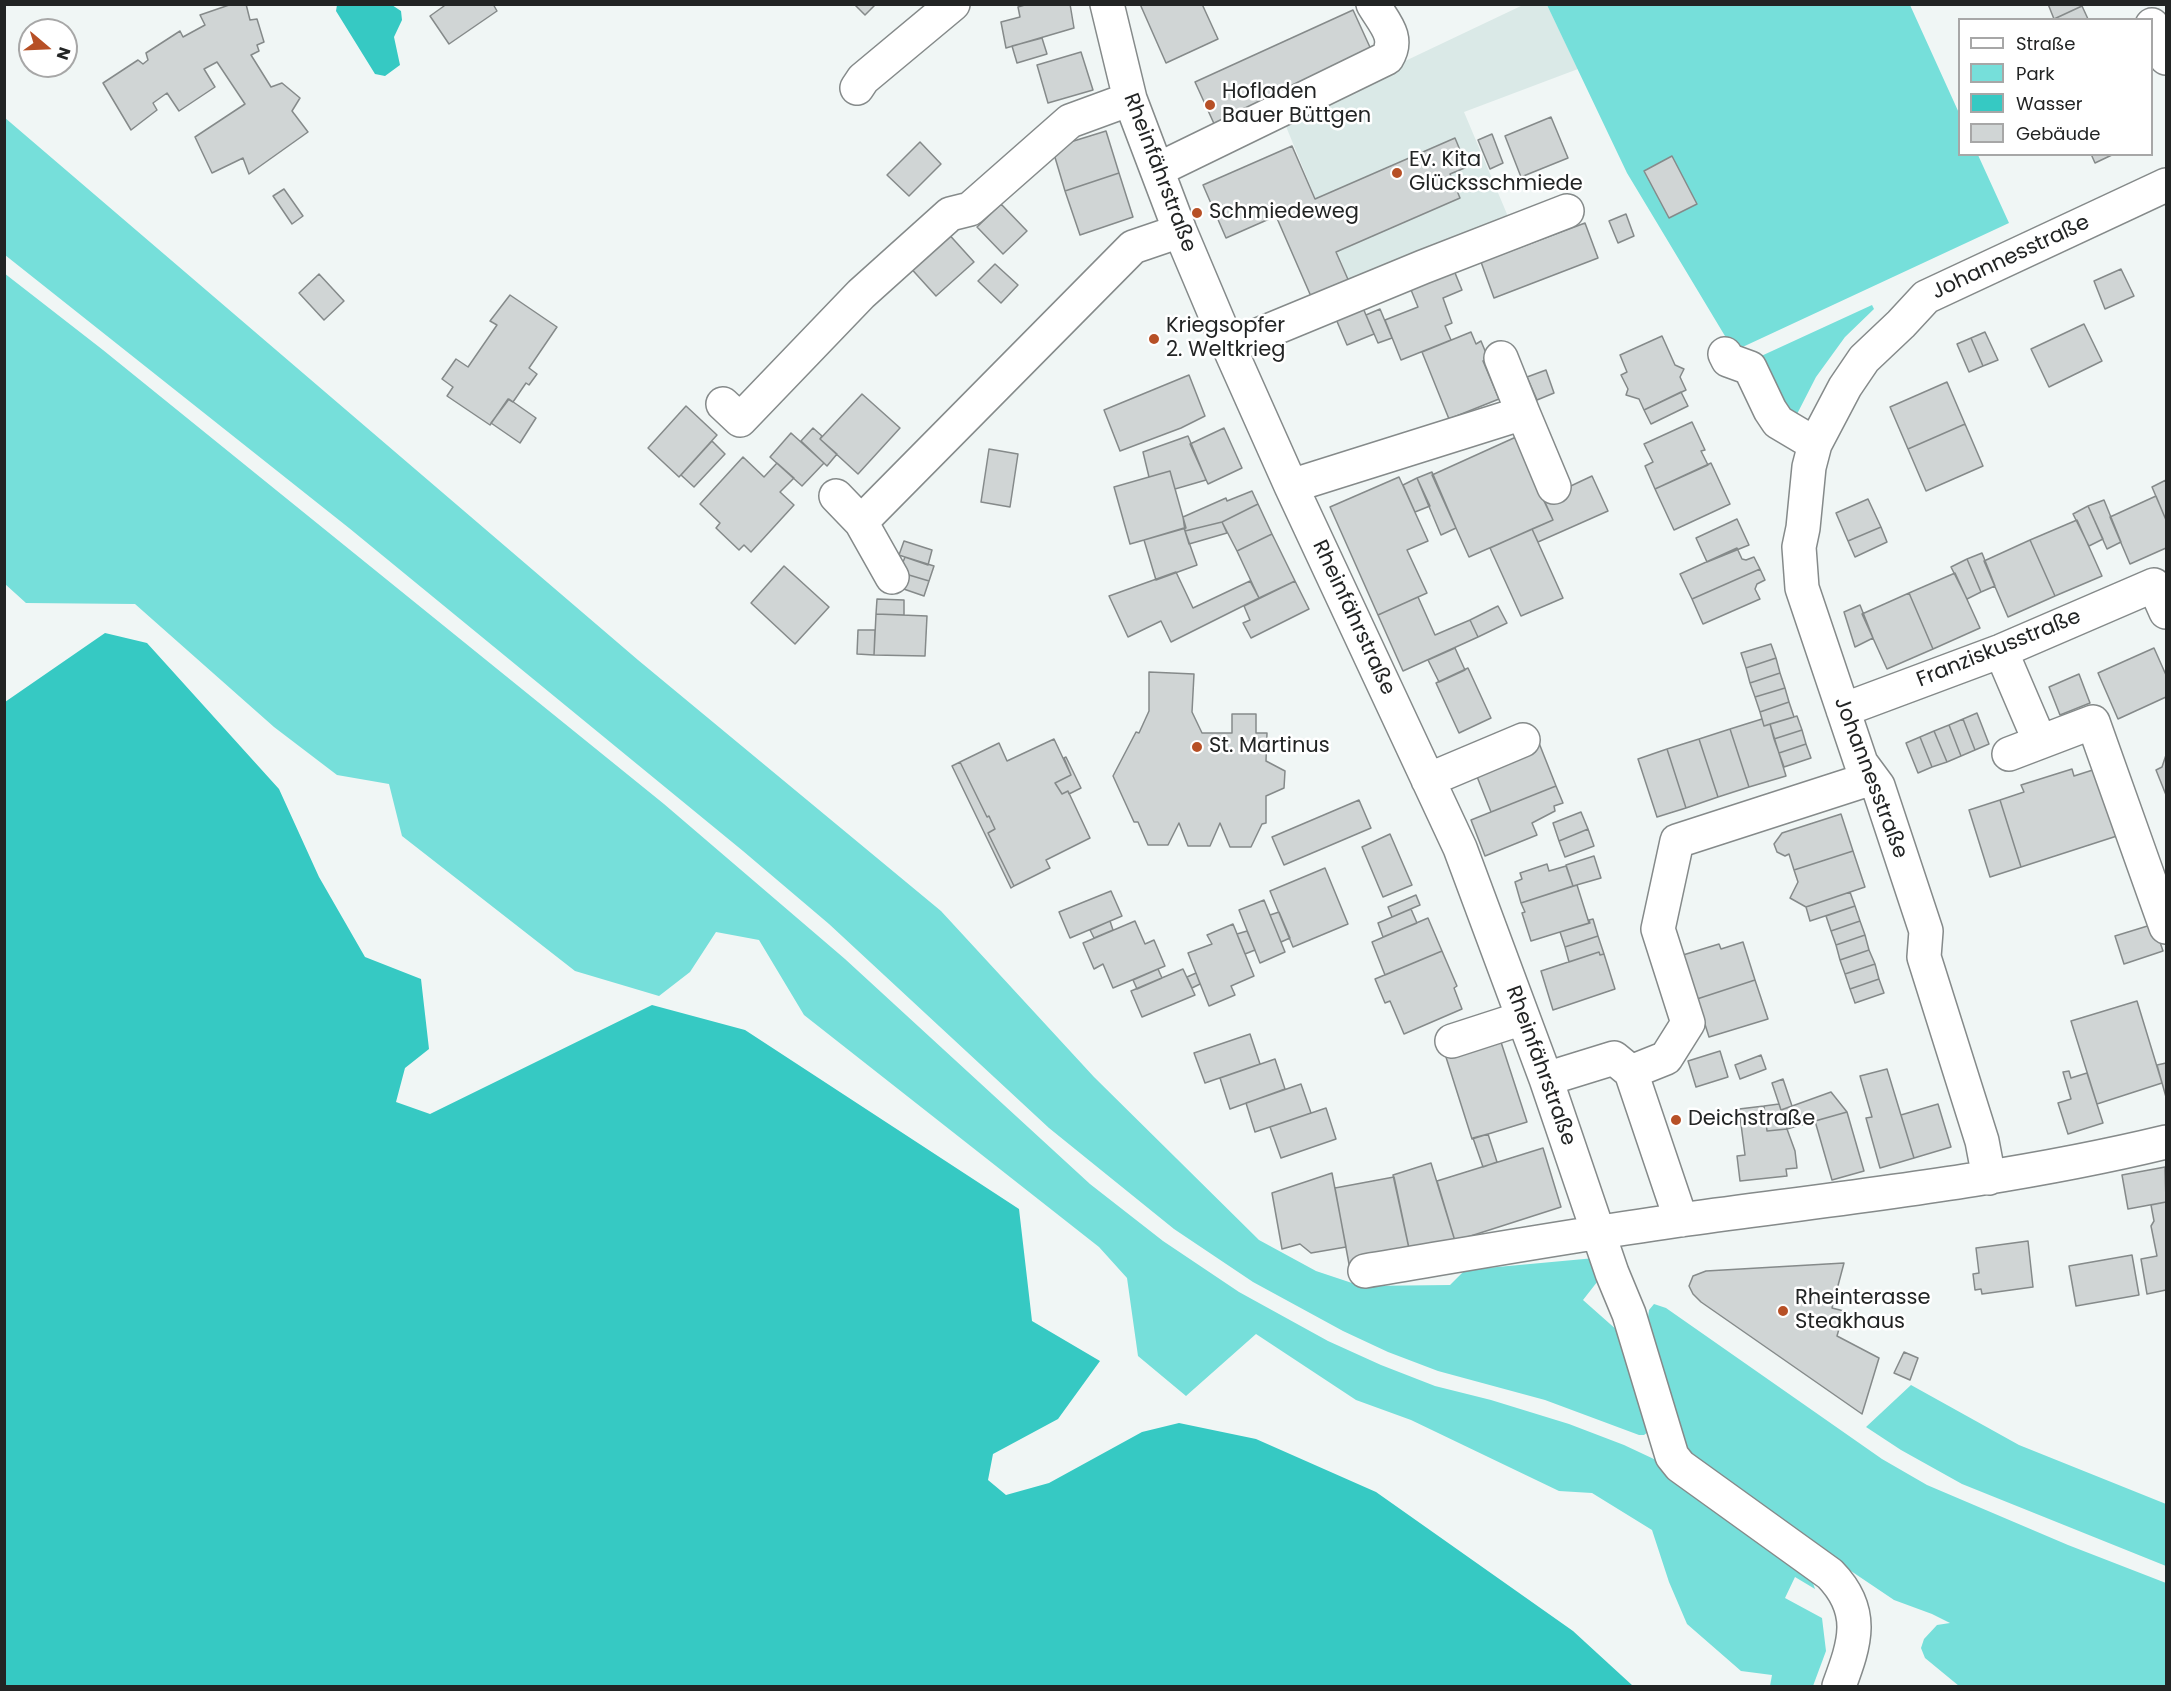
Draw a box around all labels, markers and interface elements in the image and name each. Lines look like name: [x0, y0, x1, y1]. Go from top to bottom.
north arrow: [18, 18, 78, 78]
legend: [1958, 18, 2153, 156]
text: Straße: [2016, 31, 2075, 56]
text: N: [51, 44, 76, 63]
text: Park: [2016, 61, 2055, 86]
place label: Hofladen Bauer Büttgen: [1222, 80, 1371, 130]
street label: Rheinfährstraße: [1117, 90, 1201, 256]
text: Wasser: [2016, 91, 2082, 116]
marker: Hofladen Bauer Büttgen: [1203, 98, 1217, 112]
text: Gebäude: [2016, 121, 2100, 146]
place label: Ev. Kita Glücksschmiede: [1409, 148, 1583, 198]
marker: Ev. Kita Glücksschmiede: [1390, 166, 1404, 180]
place label: Schmiedeweg: [1209, 200, 1359, 226]
marker: Schmiedeweg: [1190, 206, 1204, 220]
street label: Johannesstraße: [1928, 210, 2094, 306]
place label: Kriegsopfer 2. Weltkrieg: [1166, 314, 1285, 364]
marker: Kriegsopfer 2. Weltkrieg: [1147, 332, 1161, 346]
street label: Rheinfährstraße: [1306, 536, 1400, 700]
street label: Franziskusstraße: [1913, 605, 2085, 693]
street label: Johannesstraße: [1828, 694, 1912, 862]
place label: St. Martinus: [1209, 734, 1330, 760]
marker: St. Martinus: [1190, 740, 1204, 754]
street label: Rheinfährstraße: [1499, 983, 1581, 1149]
place label: Deichstraße: [1688, 1107, 1815, 1133]
marker: Deichstraße: [1669, 1113, 1683, 1127]
place label: Rheinterasse Steakhaus: [1795, 1286, 1930, 1336]
marker: Rheinterasse Steakhaus: [1776, 1304, 1790, 1318]

